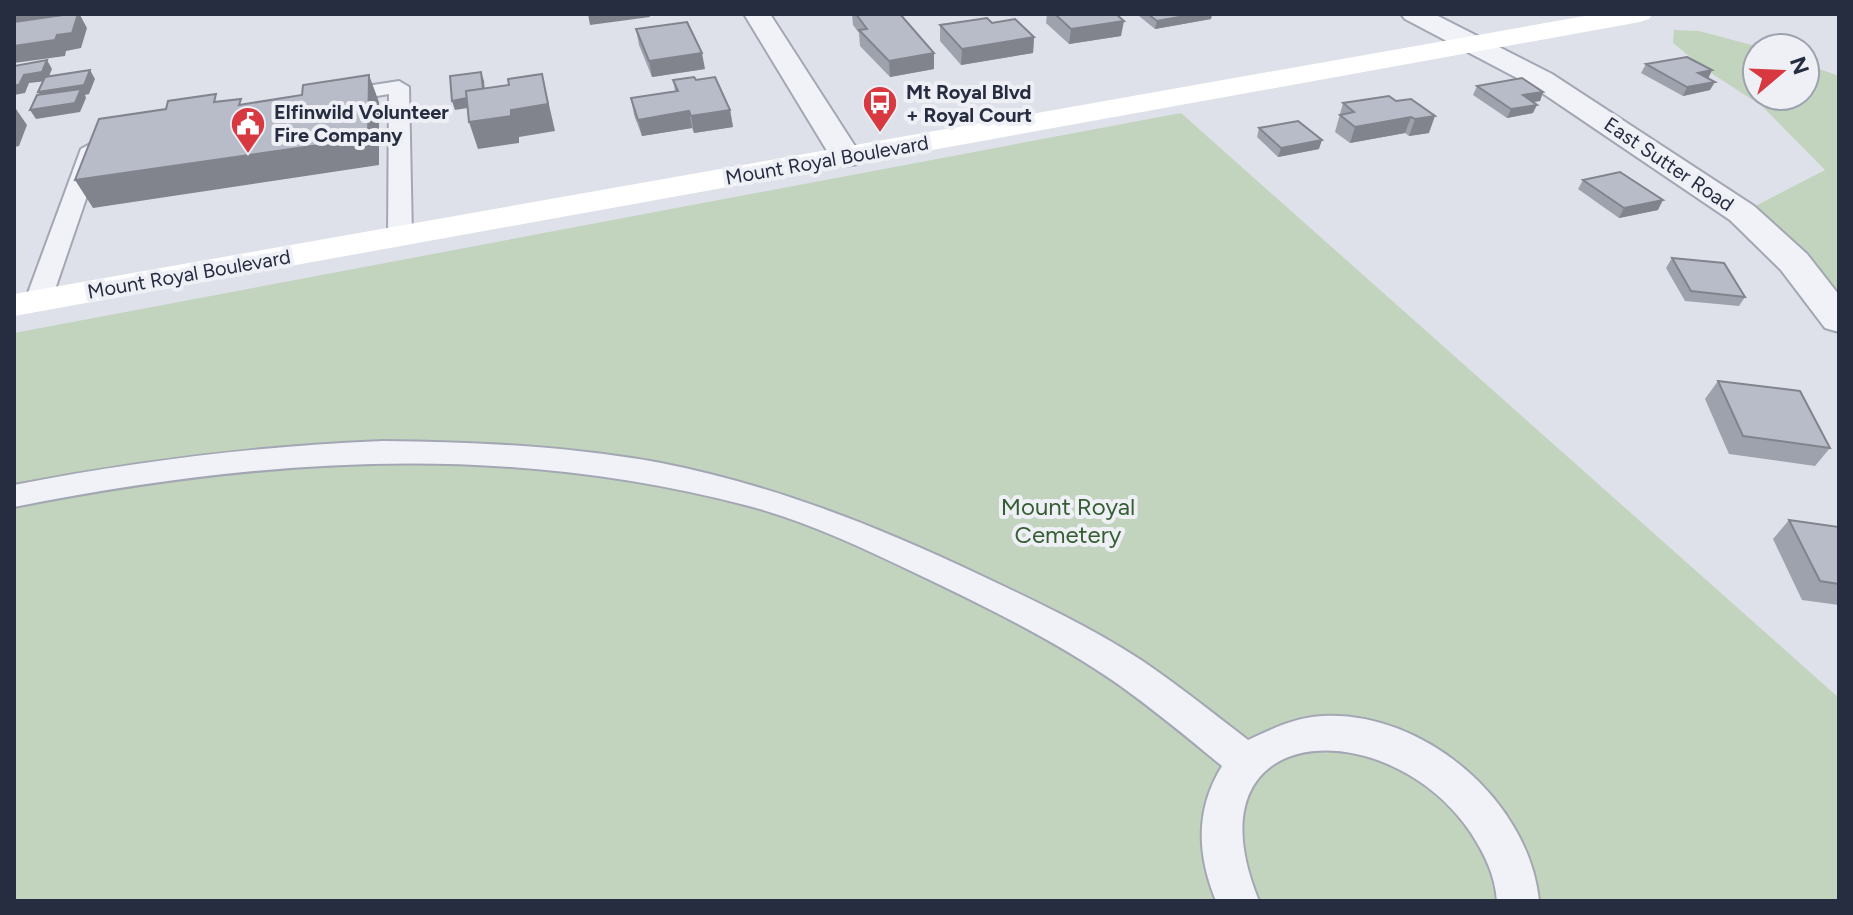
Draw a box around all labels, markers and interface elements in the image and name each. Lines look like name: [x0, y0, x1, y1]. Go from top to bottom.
north arrow: [1741, 32, 1821, 112]
text: N: [1784, 53, 1815, 78]
place label: Mt Royal Blvd + Royal Court: [906, 80, 1032, 127]
bus stop icon: Mt Royal Blvd + Royal Court: [861, 84, 899, 134]
place label: Elfinwild Volunteer Fire Company: [274, 100, 449, 147]
public building icon: Elfinwild Volunteer Fire Company: [229, 105, 267, 155]
street label: East Sutter Road: [1600, 112, 1738, 216]
street label: Mount Royal Boulevard: [724, 130, 930, 190]
street label: Mount Royal Boulevard: [86, 244, 292, 304]
park label: Mount Royal Cemetery: [1001, 492, 1135, 549]

